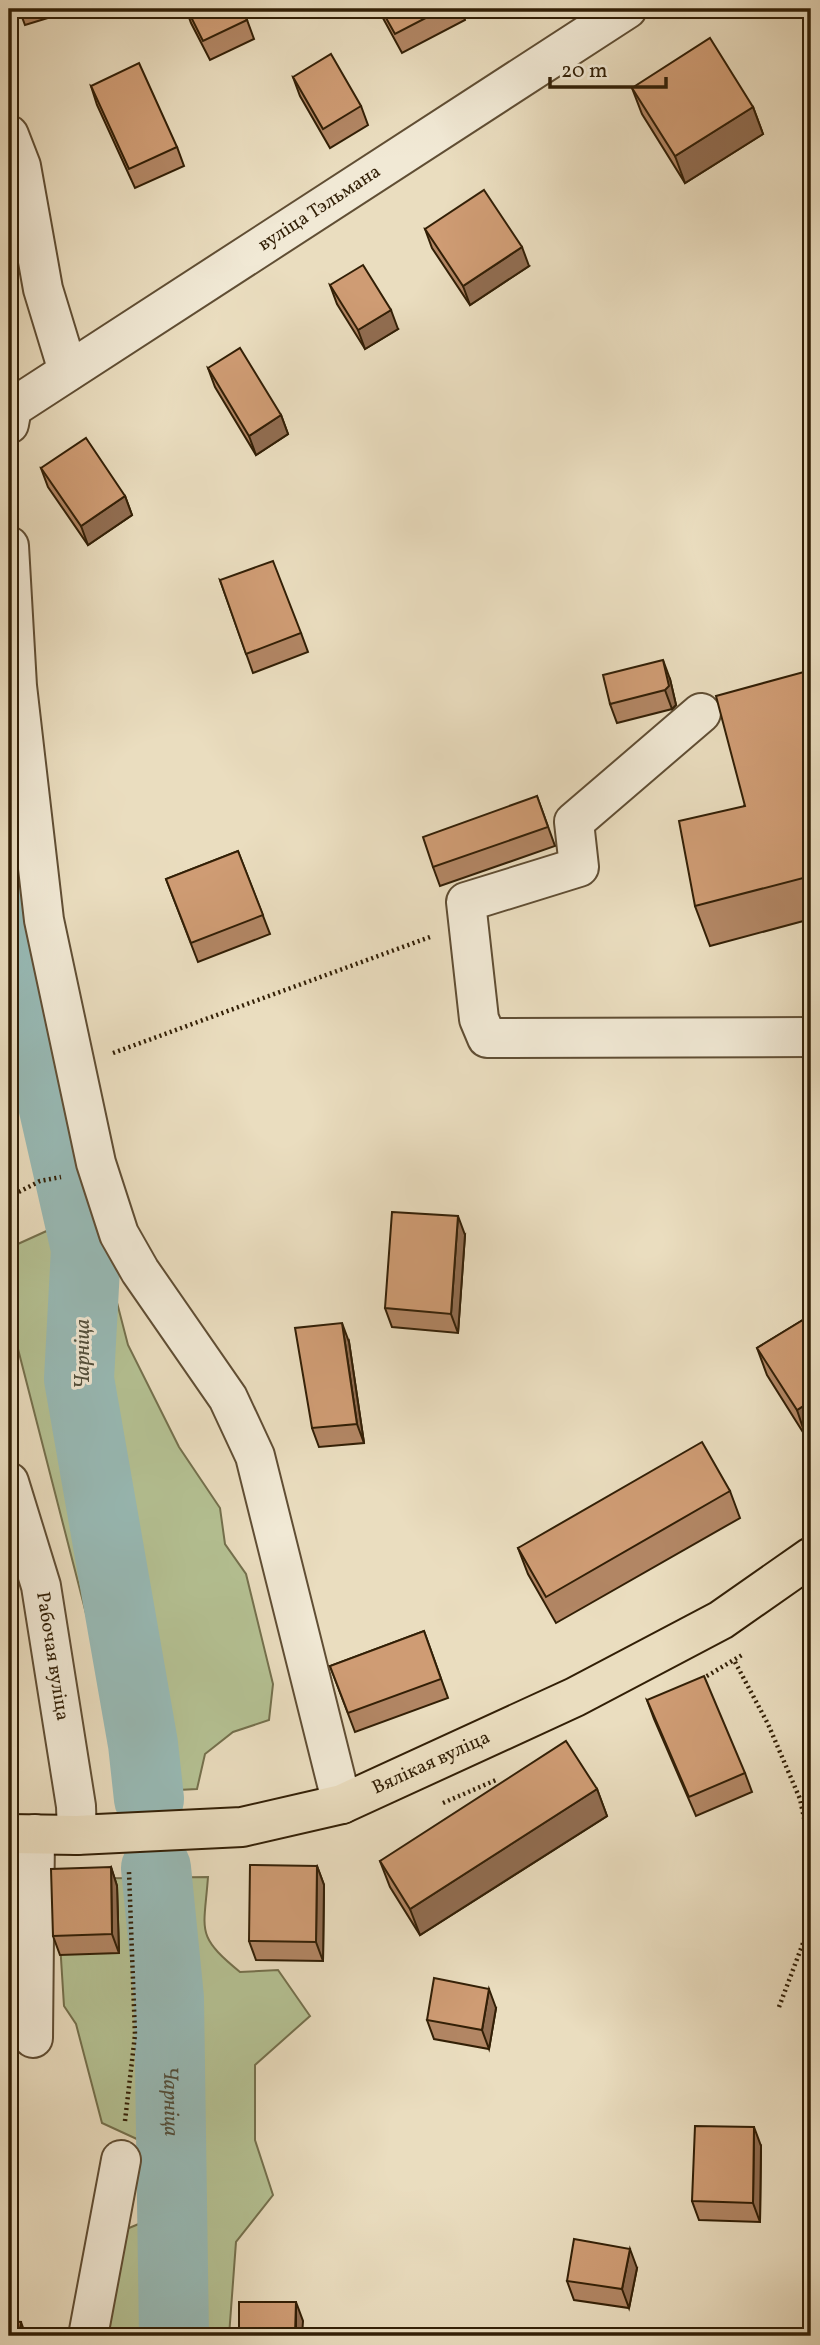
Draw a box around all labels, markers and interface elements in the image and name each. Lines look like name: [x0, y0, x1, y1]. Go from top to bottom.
scale bar: [550, 46, 666, 90]
text: 20 m: [561, 57, 607, 86]
street label: вуліца Тэльмана: [253, 159, 386, 258]
water label: Чарніца: [69, 1319, 98, 1389]
street label: Рабочая вуліца: [29, 1590, 75, 1723]
street label: Вялікая вуліца: [368, 1725, 494, 1801]
water label: Чарніца: [156, 2066, 186, 2137]

